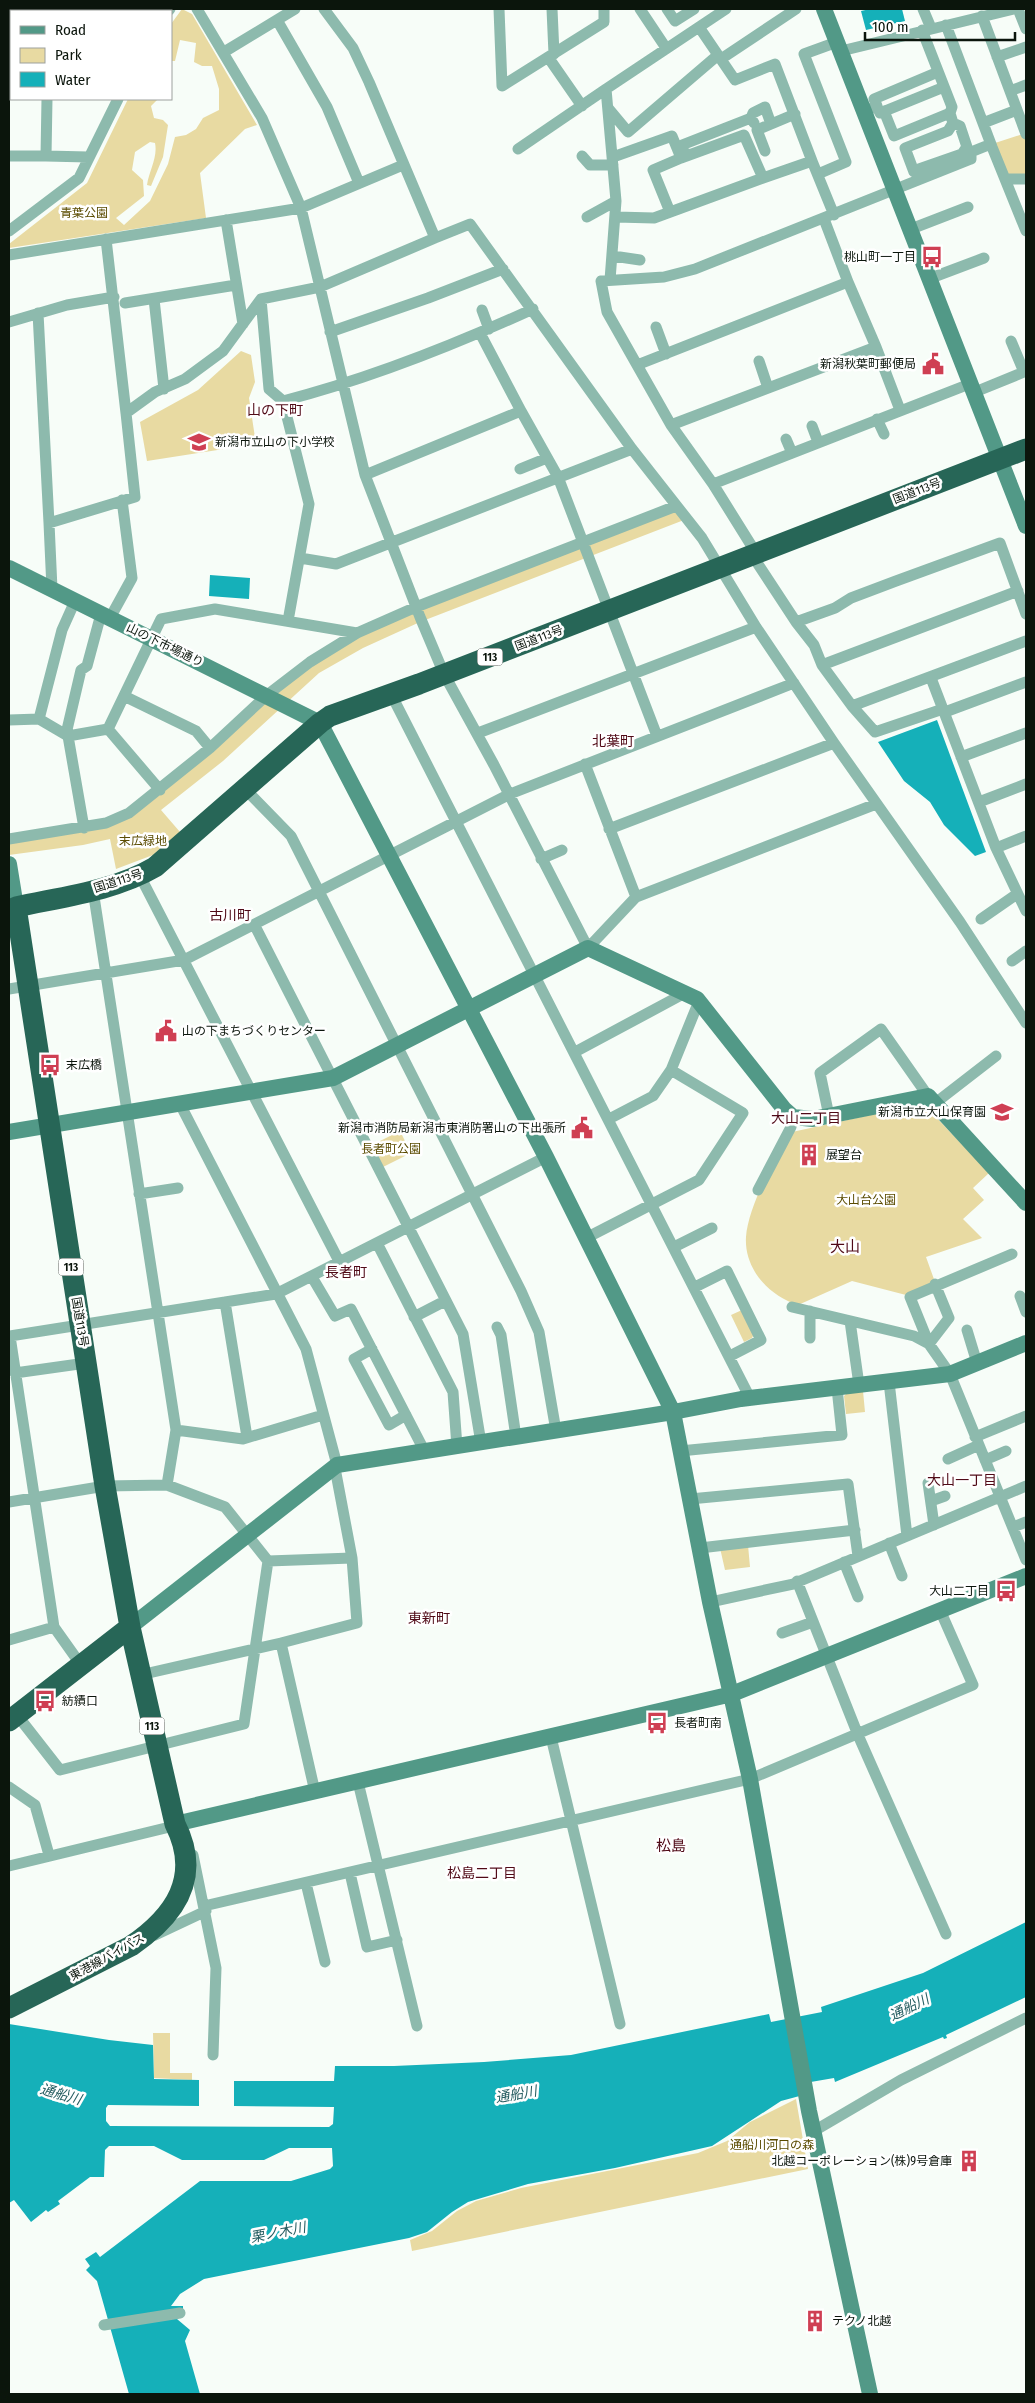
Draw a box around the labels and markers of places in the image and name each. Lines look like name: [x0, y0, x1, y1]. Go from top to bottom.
bus stop icon: 桃山町一丁目: [919, 244, 945, 270]
place label: 桃山町一丁目: [844, 250, 916, 264]
public building icon: 新潟秋葉町郵便局: [920, 351, 946, 377]
place label: 新潟秋葉町郵便局: [820, 357, 916, 371]
school or university icon: 新潟市立山の下小学校: [186, 429, 212, 455]
place label: 新潟市立山の下小学校: [215, 435, 335, 449]
public building icon: 山の下まちづくりセンター: [153, 1018, 179, 1044]
place label: 山の下まちづくりセンター: [182, 1024, 326, 1038]
bus stop icon: 末広橋: [37, 1052, 63, 1078]
place label: 末広橋: [66, 1058, 102, 1072]
school or university icon: 新潟市立大山保育園: [989, 1099, 1015, 1125]
place label: 新潟市立大山保育園: [878, 1105, 986, 1119]
public building icon: 新潟市消防局新潟市東消防署山の下出張所: [569, 1115, 595, 1141]
place label: 新潟市消防局新潟市東消防署山の下出張所: [338, 1121, 566, 1135]
building icon: 展望台: [796, 1142, 822, 1168]
place label: 展望台: [826, 1148, 862, 1162]
bus stop icon: 大山二丁目: [993, 1578, 1019, 1604]
place label: 大山二丁目: [929, 1584, 989, 1598]
bus stop icon: 紡績口: [32, 1688, 58, 1714]
place label: 紡績口: [62, 1694, 98, 1708]
bus stop icon: 長者町南: [644, 1710, 670, 1736]
place label: 長者町南: [674, 1716, 722, 1730]
building icon: 北越コーポレーション(株)9号倉庫: [956, 2148, 982, 2174]
place label: 北越コーポレーション(株)9号倉庫: [771, 2154, 952, 2168]
building icon: テクノ北越: [802, 2308, 828, 2334]
place label: テクノ北越: [832, 2314, 891, 2328]

